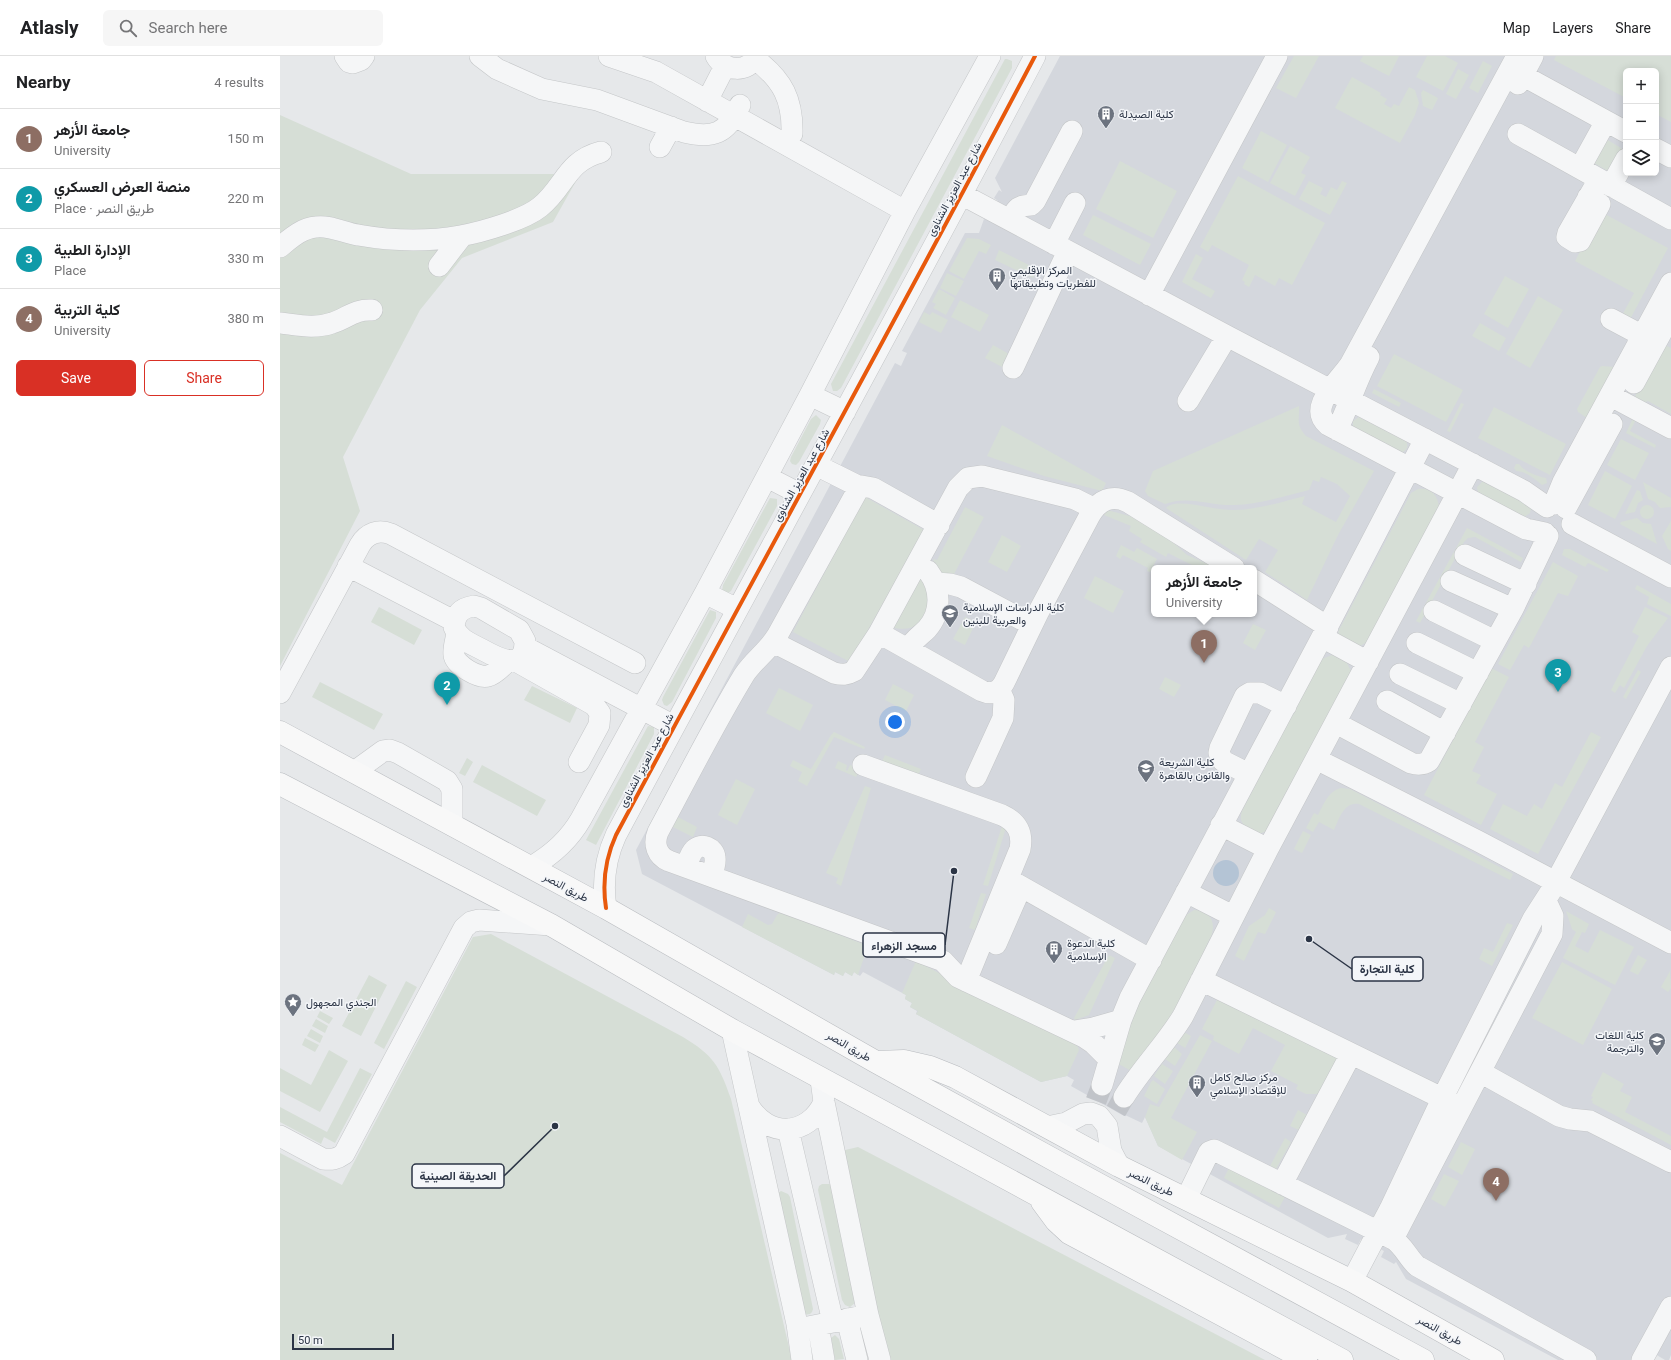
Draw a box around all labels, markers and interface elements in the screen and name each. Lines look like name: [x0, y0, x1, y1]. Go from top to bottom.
search box: [103, 10, 383, 46]
text: Atlasly: [20, 16, 79, 39]
icon: search: [117, 17, 139, 39]
text: Search here: [149, 19, 228, 37]
text: Map: [1503, 20, 1530, 36]
text: Layers: [1552, 20, 1593, 36]
text: Share: [1615, 20, 1651, 36]
map controls: [1623, 68, 1659, 176]
button: +: [1623, 68, 1659, 104]
text: Nearby: [16, 72, 71, 92]
text: 4 results: [214, 75, 264, 90]
building icon: كلية الصيدلة: [1096, 104, 1116, 129]
button: −: [1623, 104, 1659, 140]
place label: كلية الصيدلة: [1119, 108, 1174, 121]
text: جامعة الأزهر: [54, 121, 130, 139]
text: 1: [25, 131, 33, 146]
text: 150 m: [227, 131, 264, 146]
street label: شارع عبد العزيز الشناوى: [924, 140, 986, 239]
button: layers: [1623, 140, 1659, 176]
text: University: [54, 143, 111, 158]
text: منصة العرض العسكري: [54, 178, 190, 196]
text: 2: [25, 191, 33, 206]
text: 220 m: [227, 191, 264, 206]
text: Place · طريق النصر: [54, 201, 154, 216]
text: الإدارة الطبية: [54, 241, 131, 259]
text: 3: [25, 251, 33, 266]
text: 330 m: [227, 251, 264, 266]
text: Place: [54, 263, 86, 278]
place label: المركز الإقليمي للفطريات وتطبيقاتها: [1010, 264, 1096, 290]
building icon: المركز الإقليمي للفطريات وتطبيقاتها: [987, 266, 1007, 291]
text: كلية التربية: [54, 301, 120, 319]
text: 4: [25, 311, 33, 326]
text: 380 m: [227, 311, 264, 326]
text: University: [54, 323, 111, 338]
button: Save: [16, 360, 136, 396]
button: Share: [144, 360, 264, 396]
street label: شارع عبد العزيز الشناوى: [770, 426, 833, 524]
popup: [1151, 565, 1257, 617]
text: جامعة الأزهر: [1166, 573, 1242, 591]
text: University: [1166, 595, 1222, 610]
place label: كلية الدراسات الإسلامية والعربية للبنين: [963, 601, 1065, 627]
school or university icon: كلية الدراسات الإسلامية والعربية للبنين: [940, 603, 960, 628]
pin: 1: [1191, 630, 1217, 663]
pin: 3: [1545, 659, 1571, 692]
pin: 2: [434, 672, 460, 705]
street label: شارع عبد العزيز الشناوى: [616, 711, 678, 810]
your location: [885, 712, 905, 732]
place label: كلية الشريعة والقانون بالقاهرة: [1159, 756, 1230, 782]
school or university icon: كلية الشريعة والقانون بالقاهرة: [1136, 758, 1156, 783]
street label: طريق النصر: [540, 870, 591, 905]
callout: مسجد الزهراء: [863, 933, 945, 957]
place label: كلية الدعوة الإسلامية: [1067, 937, 1115, 963]
text: مسجد الزهراء: [871, 939, 937, 954]
building icon: كلية الدعوة الإسلامية: [1044, 939, 1064, 964]
callout: كلية التجارة: [1352, 957, 1423, 981]
text: كلية التجارة: [1360, 962, 1415, 977]
place icon: الجندي المجهول: [283, 992, 303, 1017]
place label: الجندي المجهول: [306, 996, 376, 1012]
street label: طريق النصر: [823, 1028, 873, 1064]
place label: كلية اللغات والترجمة: [1595, 1029, 1644, 1055]
school or university icon: كلية اللغات والترجمة: [1647, 1031, 1667, 1056]
place label: مركز صالح كامل للإقتصاد الإسلامي: [1210, 1071, 1286, 1100]
building icon: مركز صالح كامل للإقتصاد الإسلامي: [1187, 1073, 1207, 1098]
callout: الحديقة الصينية: [412, 1164, 504, 1188]
street label: طريق النصر: [1125, 1165, 1176, 1199]
pin: 4: [1483, 1168, 1509, 1201]
text: الحديقة الصينية: [420, 1169, 496, 1183]
street label: طريق النصر: [1414, 1312, 1464, 1348]
scale bar: [292, 1332, 394, 1351]
text: 50 m: [298, 1334, 323, 1347]

